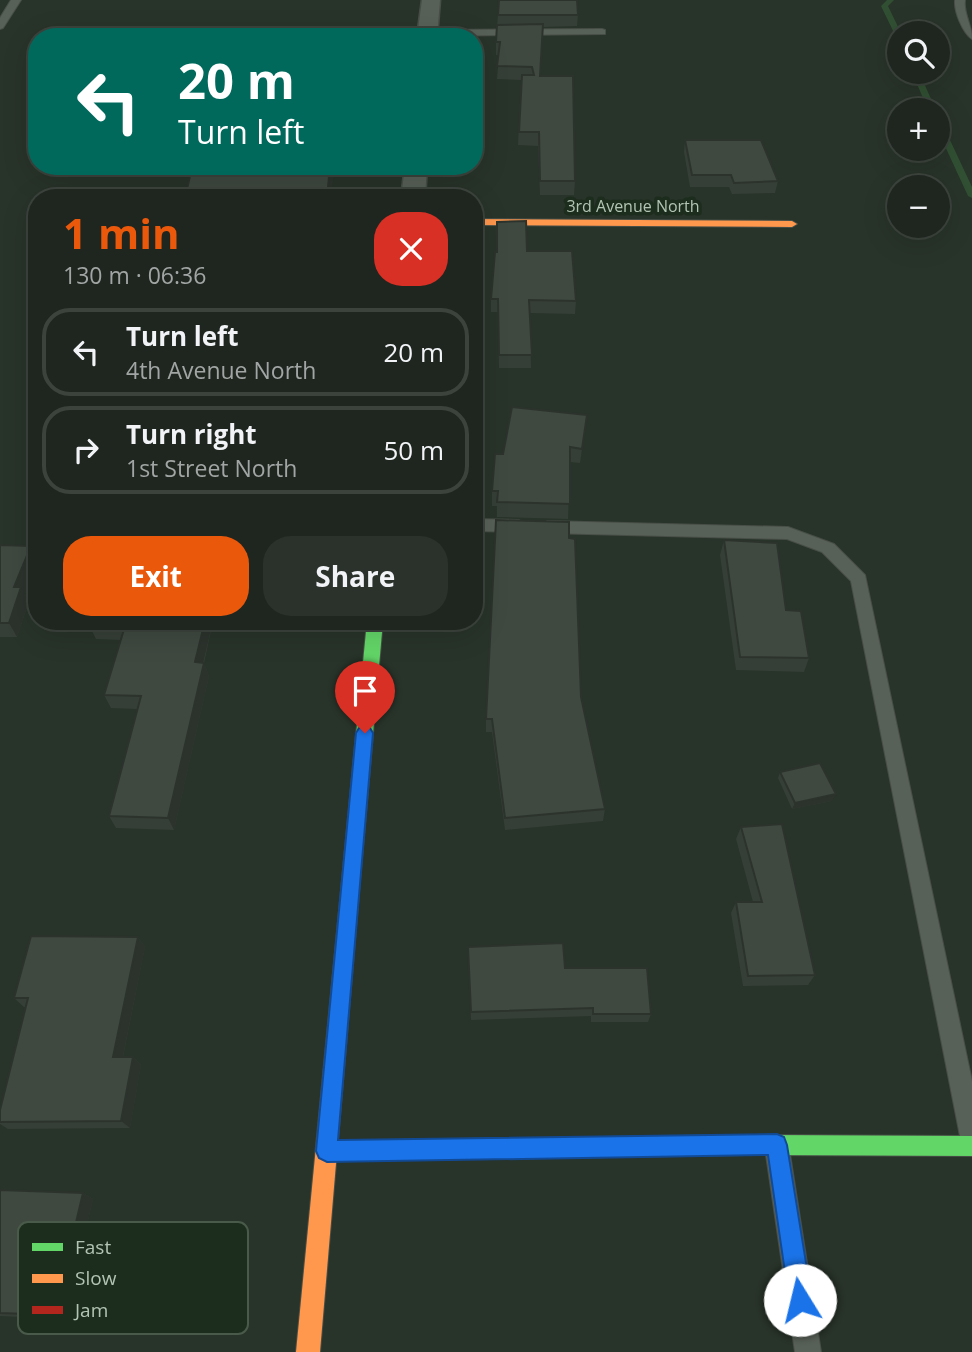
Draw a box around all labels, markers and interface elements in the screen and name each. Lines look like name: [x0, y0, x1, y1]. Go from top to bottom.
map controls: [887, 21, 950, 238]
button: search: [887, 21, 950, 84]
text: 20 m: [178, 47, 295, 113]
icon: left: [63, 56, 154, 147]
button: +: [887, 98, 950, 161]
text: Turn left: [178, 110, 304, 153]
button: −: [887, 175, 950, 238]
street label: 3rd Avenue North: [566, 195, 700, 217]
text: 1 min: [63, 204, 180, 261]
button: close: [374, 212, 448, 286]
text: 130 m · 06:36: [63, 259, 206, 291]
text: Turn left: [126, 318, 238, 354]
icon: left: [67, 333, 105, 371]
text: 20 m: [383, 334, 444, 370]
text: 4th Avenue North: [126, 354, 316, 386]
text: Turn right: [126, 416, 257, 452]
icon: right: [67, 431, 105, 469]
text: 50 m: [383, 432, 444, 468]
text: 1st Street North: [126, 452, 297, 484]
button: Exit: [63, 536, 249, 616]
button: Share: [263, 536, 448, 616]
pin: [335, 661, 395, 733]
icon: arrive: [346, 672, 384, 710]
legend: [18, 1222, 248, 1334]
text: Fast: [75, 1234, 111, 1260]
position arrow: [763, 1263, 837, 1337]
text: Slow: [75, 1265, 117, 1291]
text: Jam: [73, 1297, 108, 1323]

